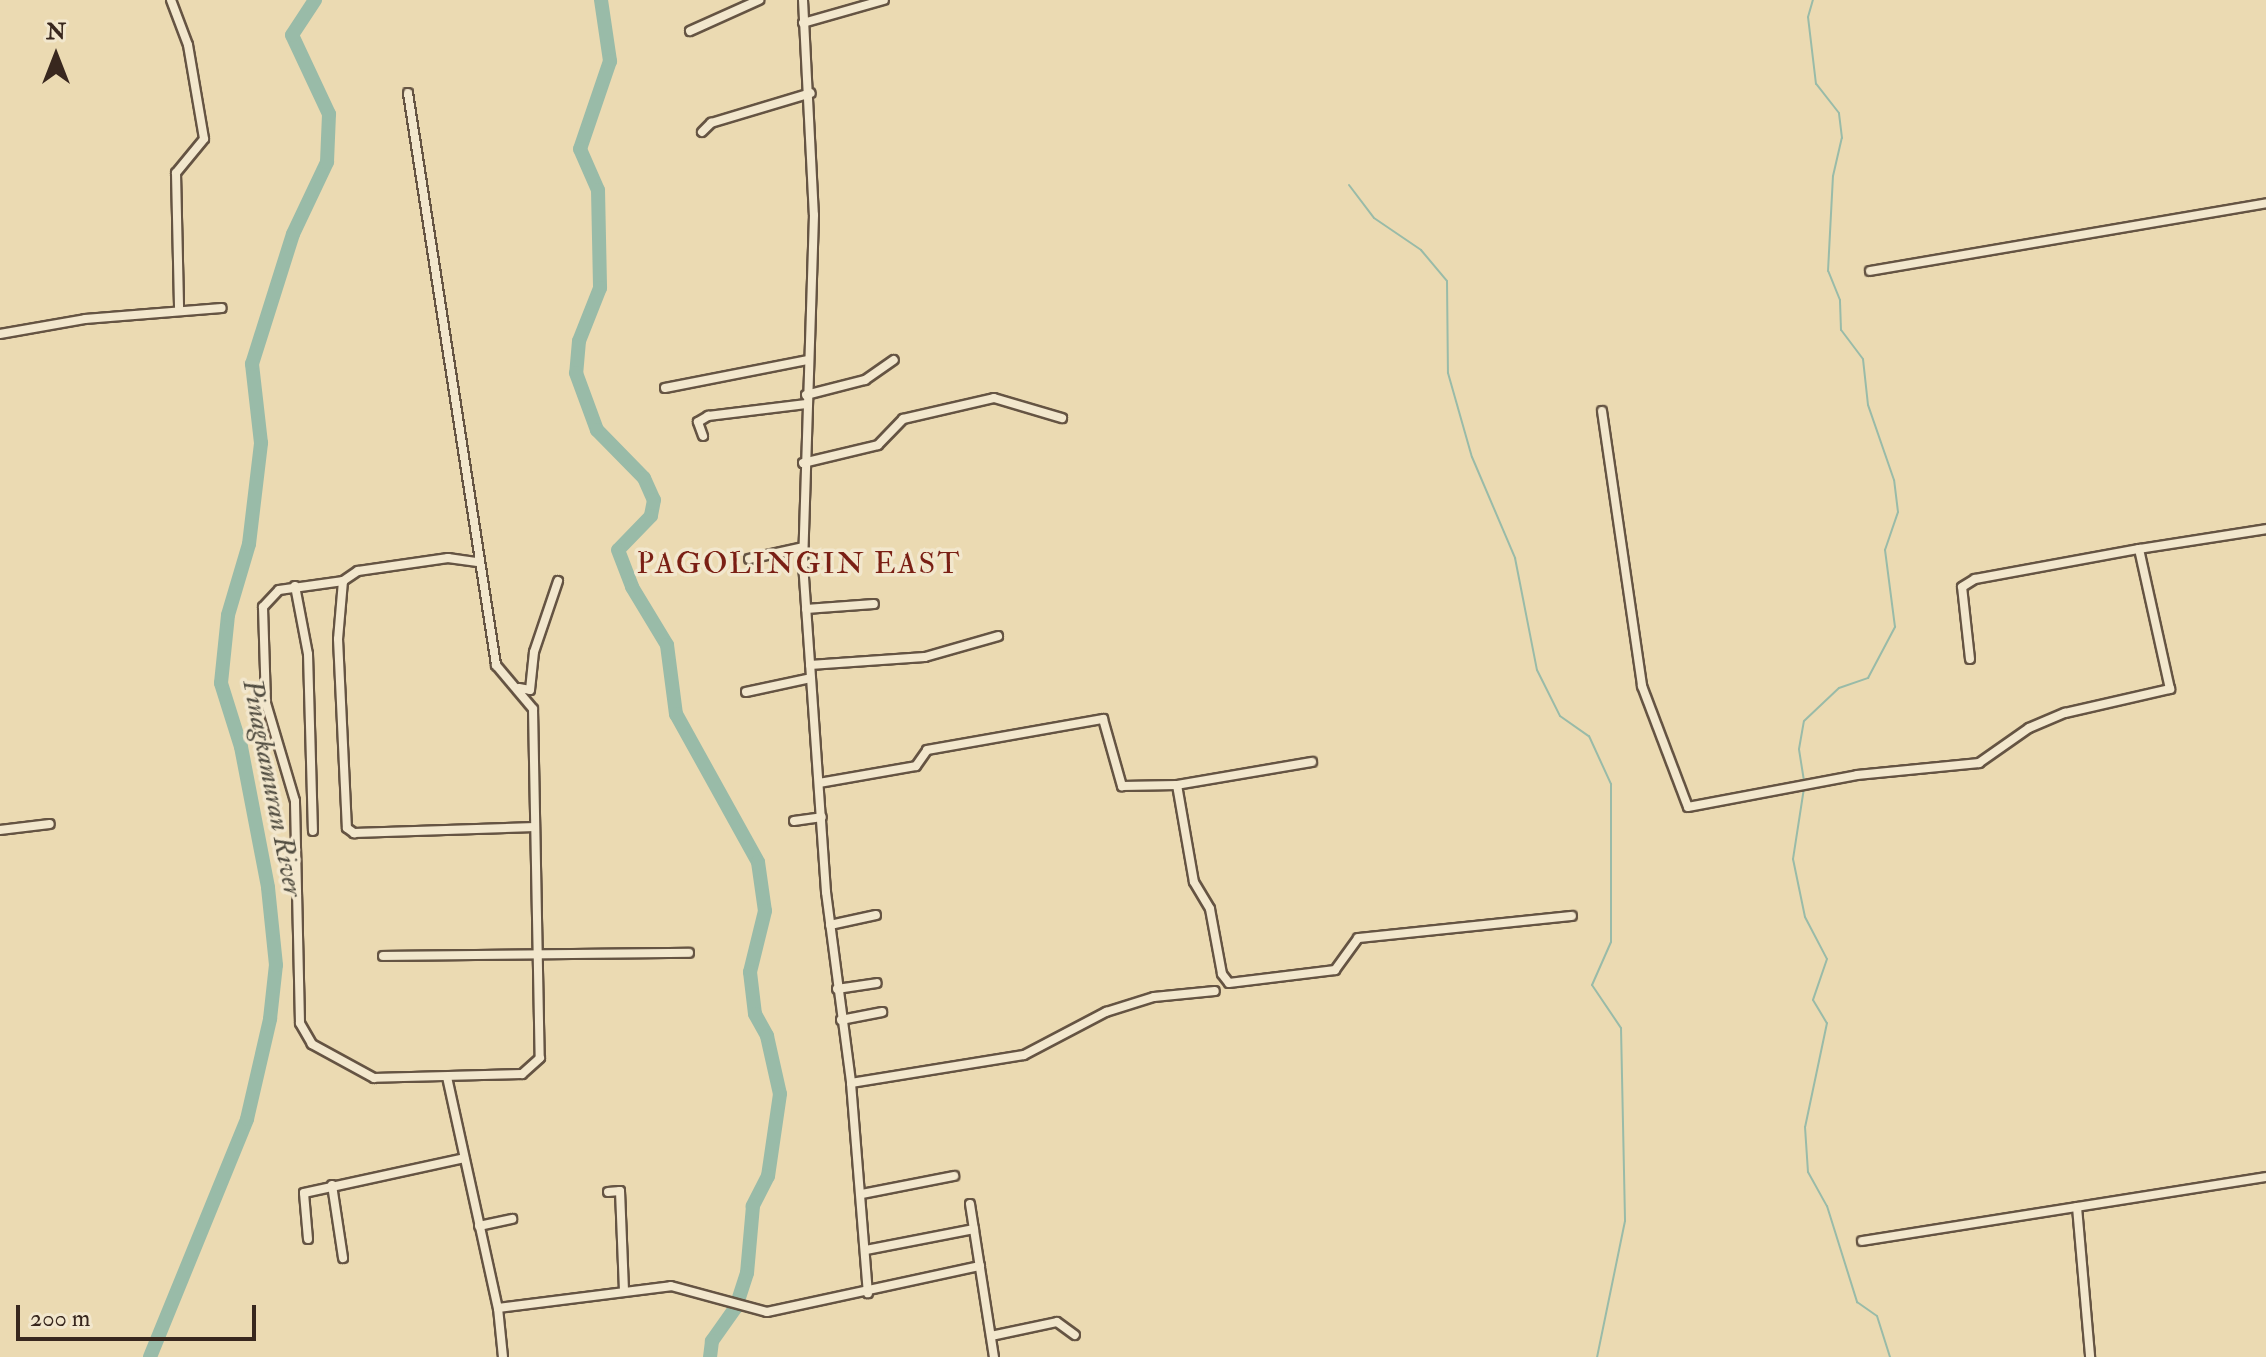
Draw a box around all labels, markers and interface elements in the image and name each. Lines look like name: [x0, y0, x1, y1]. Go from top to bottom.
north arrow: [16, 16, 96, 96]
text: N: [46, 18, 66, 46]
district label: PAGOLINGIN EAST: [636, 546, 962, 582]
water label: Pinagkamuran River: [234, 676, 310, 900]
scale bar: [20, 1289, 260, 1339]
text: 200 m: [30, 1303, 90, 1334]

